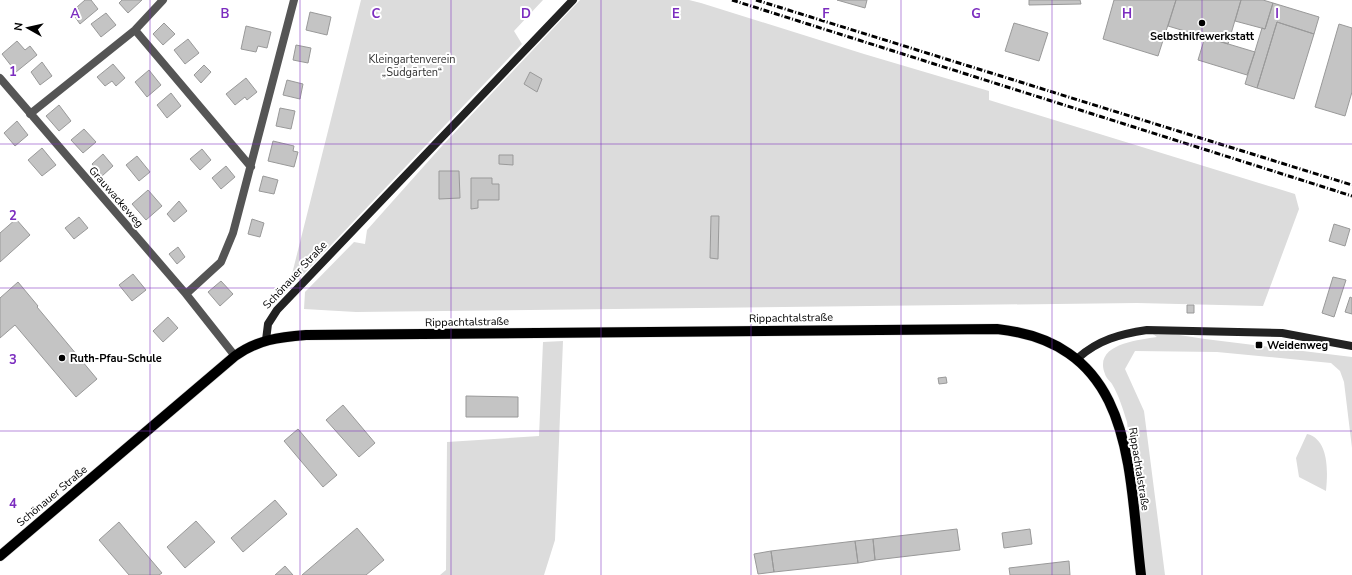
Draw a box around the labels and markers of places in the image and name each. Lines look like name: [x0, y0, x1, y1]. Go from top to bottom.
marker: Selbsthilfewerkstatt: [1197, 18, 1207, 28]
place label: Selbsthilfewerkstatt: [1150, 29, 1255, 44]
place label: Weidenweg: [1267, 338, 1328, 353]
marker: Weidenweg: [1254, 340, 1264, 350]
place label: Ruth-Pfau-Schule: [70, 351, 162, 366]
marker: Ruth-Pfau-Schule: [57, 353, 67, 363]

